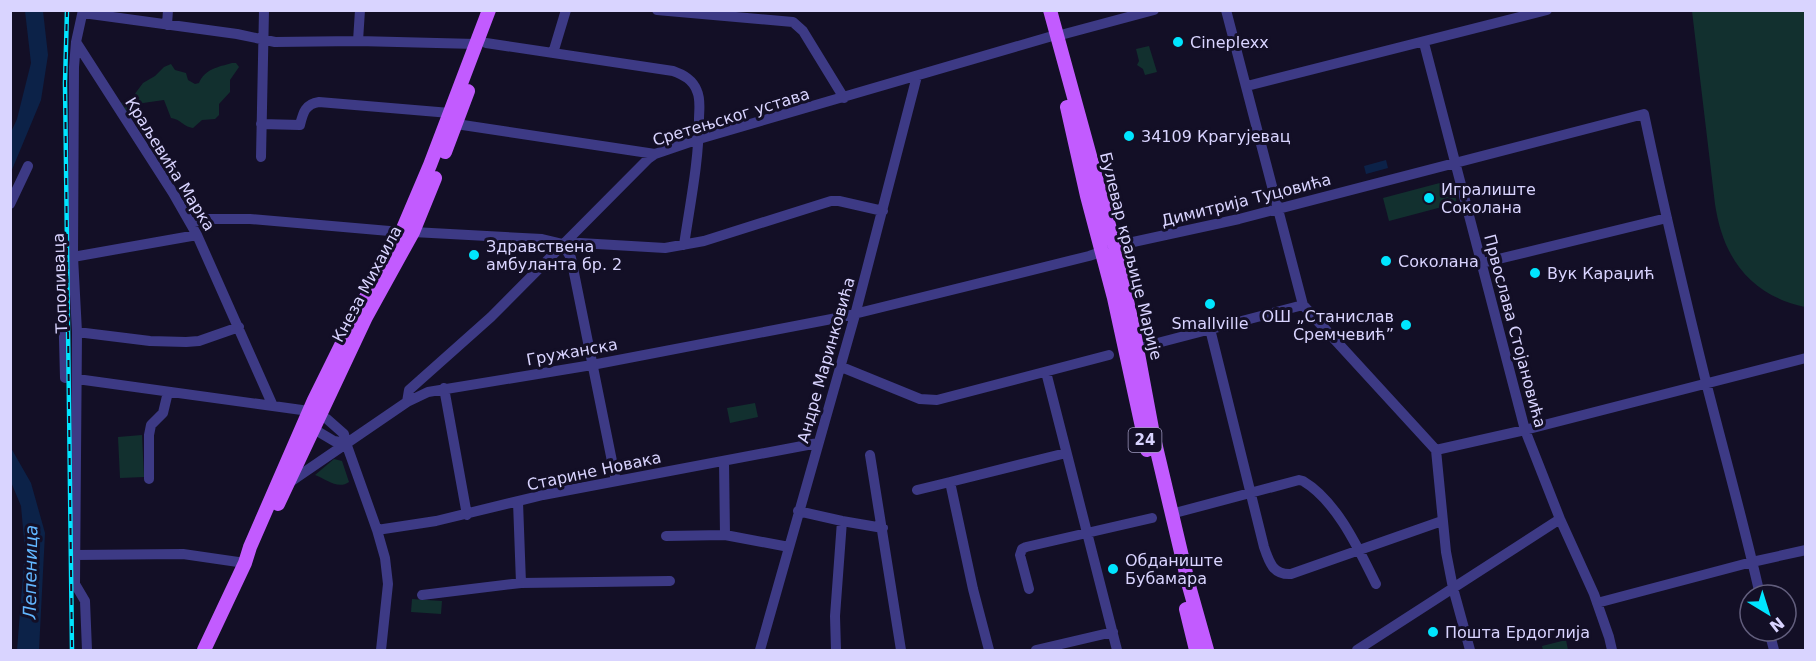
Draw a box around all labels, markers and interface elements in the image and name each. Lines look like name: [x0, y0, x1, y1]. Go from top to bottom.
place label: Cineplexx: [1190, 33, 1269, 52]
marker: Cineplexx: [1171, 35, 1185, 49]
street label: Сретењског устава: [650, 84, 812, 150]
street label: Краљевића Марка: [121, 94, 219, 234]
place label: 34109 Крагујевац: [1141, 127, 1291, 146]
marker: 34109 Крагујевац: [1122, 129, 1136, 143]
street label: Булевар краљице Марије: [1096, 150, 1166, 362]
street label: Димитрија Туцовића: [1159, 170, 1333, 230]
place label: Игралиште Соколана: [1441, 180, 1536, 217]
marker: Игралиште Соколана: [1422, 191, 1436, 205]
street label: Кнеза Михаила: [328, 223, 406, 345]
street label: Првослава Стојановића: [1480, 232, 1550, 430]
street label: Тополиваца: [49, 233, 71, 334]
place label: Здравствена амбуланта бр. 2: [486, 237, 622, 274]
marker: Здравствена амбуланта бр. 2: [467, 248, 481, 262]
place label: Соколана: [1398, 252, 1479, 271]
marker: Соколана: [1379, 254, 1393, 268]
place label: Вук Караџић: [1547, 264, 1655, 283]
marker: Вук Караџић: [1528, 266, 1542, 280]
street label: Андре Маринковића: [793, 275, 859, 445]
marker: Smallville: [1203, 297, 1217, 311]
place label: ОШ „Станислав Сремчевић”: [1262, 307, 1394, 344]
place label: Smallville: [1171, 314, 1249, 333]
marker: ОШ „Станислав Сремчевић”: [1399, 318, 1413, 332]
street label: Гружанска: [525, 335, 619, 369]
road number: 24: [1128, 428, 1162, 452]
street label: Старине Новака: [525, 447, 663, 495]
water label: Лепеница: [19, 525, 41, 620]
place label: Обданиште Бубамара: [1125, 551, 1223, 588]
marker: Обданиште Бубамара: [1106, 562, 1120, 576]
north arrow: [1738, 583, 1798, 643]
text: N: [1766, 613, 1788, 636]
place label: Пошта Ердоглија: [1445, 623, 1590, 642]
marker: Пошта Ердоглија: [1426, 625, 1440, 639]

